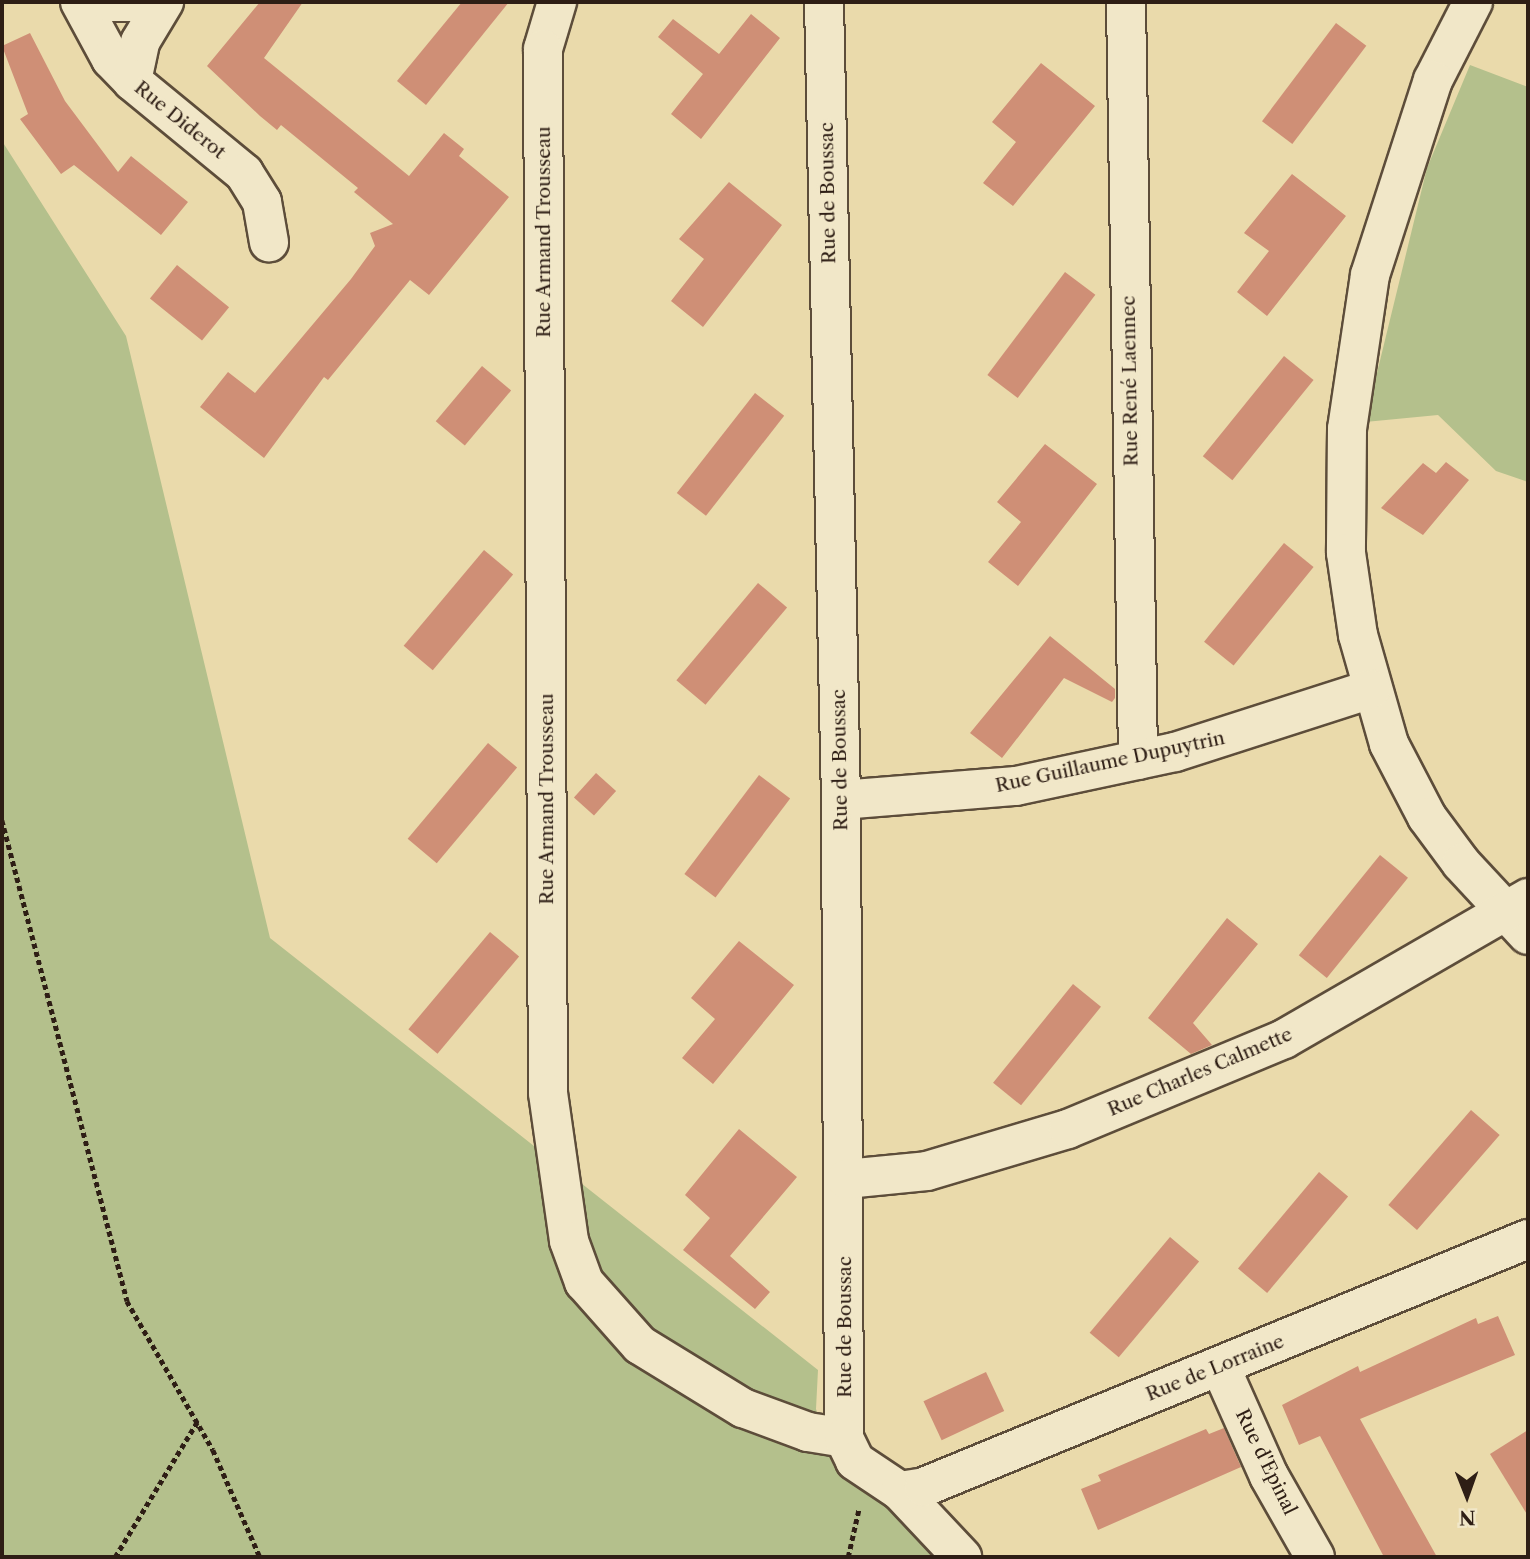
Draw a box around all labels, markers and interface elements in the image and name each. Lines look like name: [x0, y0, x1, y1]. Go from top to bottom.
street label: Rue Diderot: [130, 76, 230, 164]
street label: Rue de Boussac: [815, 122, 841, 264]
street label: Rue Armand Trousseau: [533, 126, 555, 338]
street label: Rue René Laennec: [1117, 295, 1143, 467]
street label: Rue de Boussac: [827, 689, 853, 831]
street label: Rue Armand Trousseau: [536, 693, 558, 905]
street label: Rue Guillaume Dupuytrin: [993, 727, 1227, 797]
street label: Rue Charles Calmette: [1104, 1023, 1296, 1121]
street label: Rue de Boussac: [834, 1256, 856, 1398]
street label: Rue de Lorraine: [1143, 1330, 1287, 1406]
street label: Rue d'Epinal: [1231, 1405, 1301, 1519]
north arrow: [1432, 1461, 1502, 1531]
text: N: [1459, 1506, 1476, 1529]

